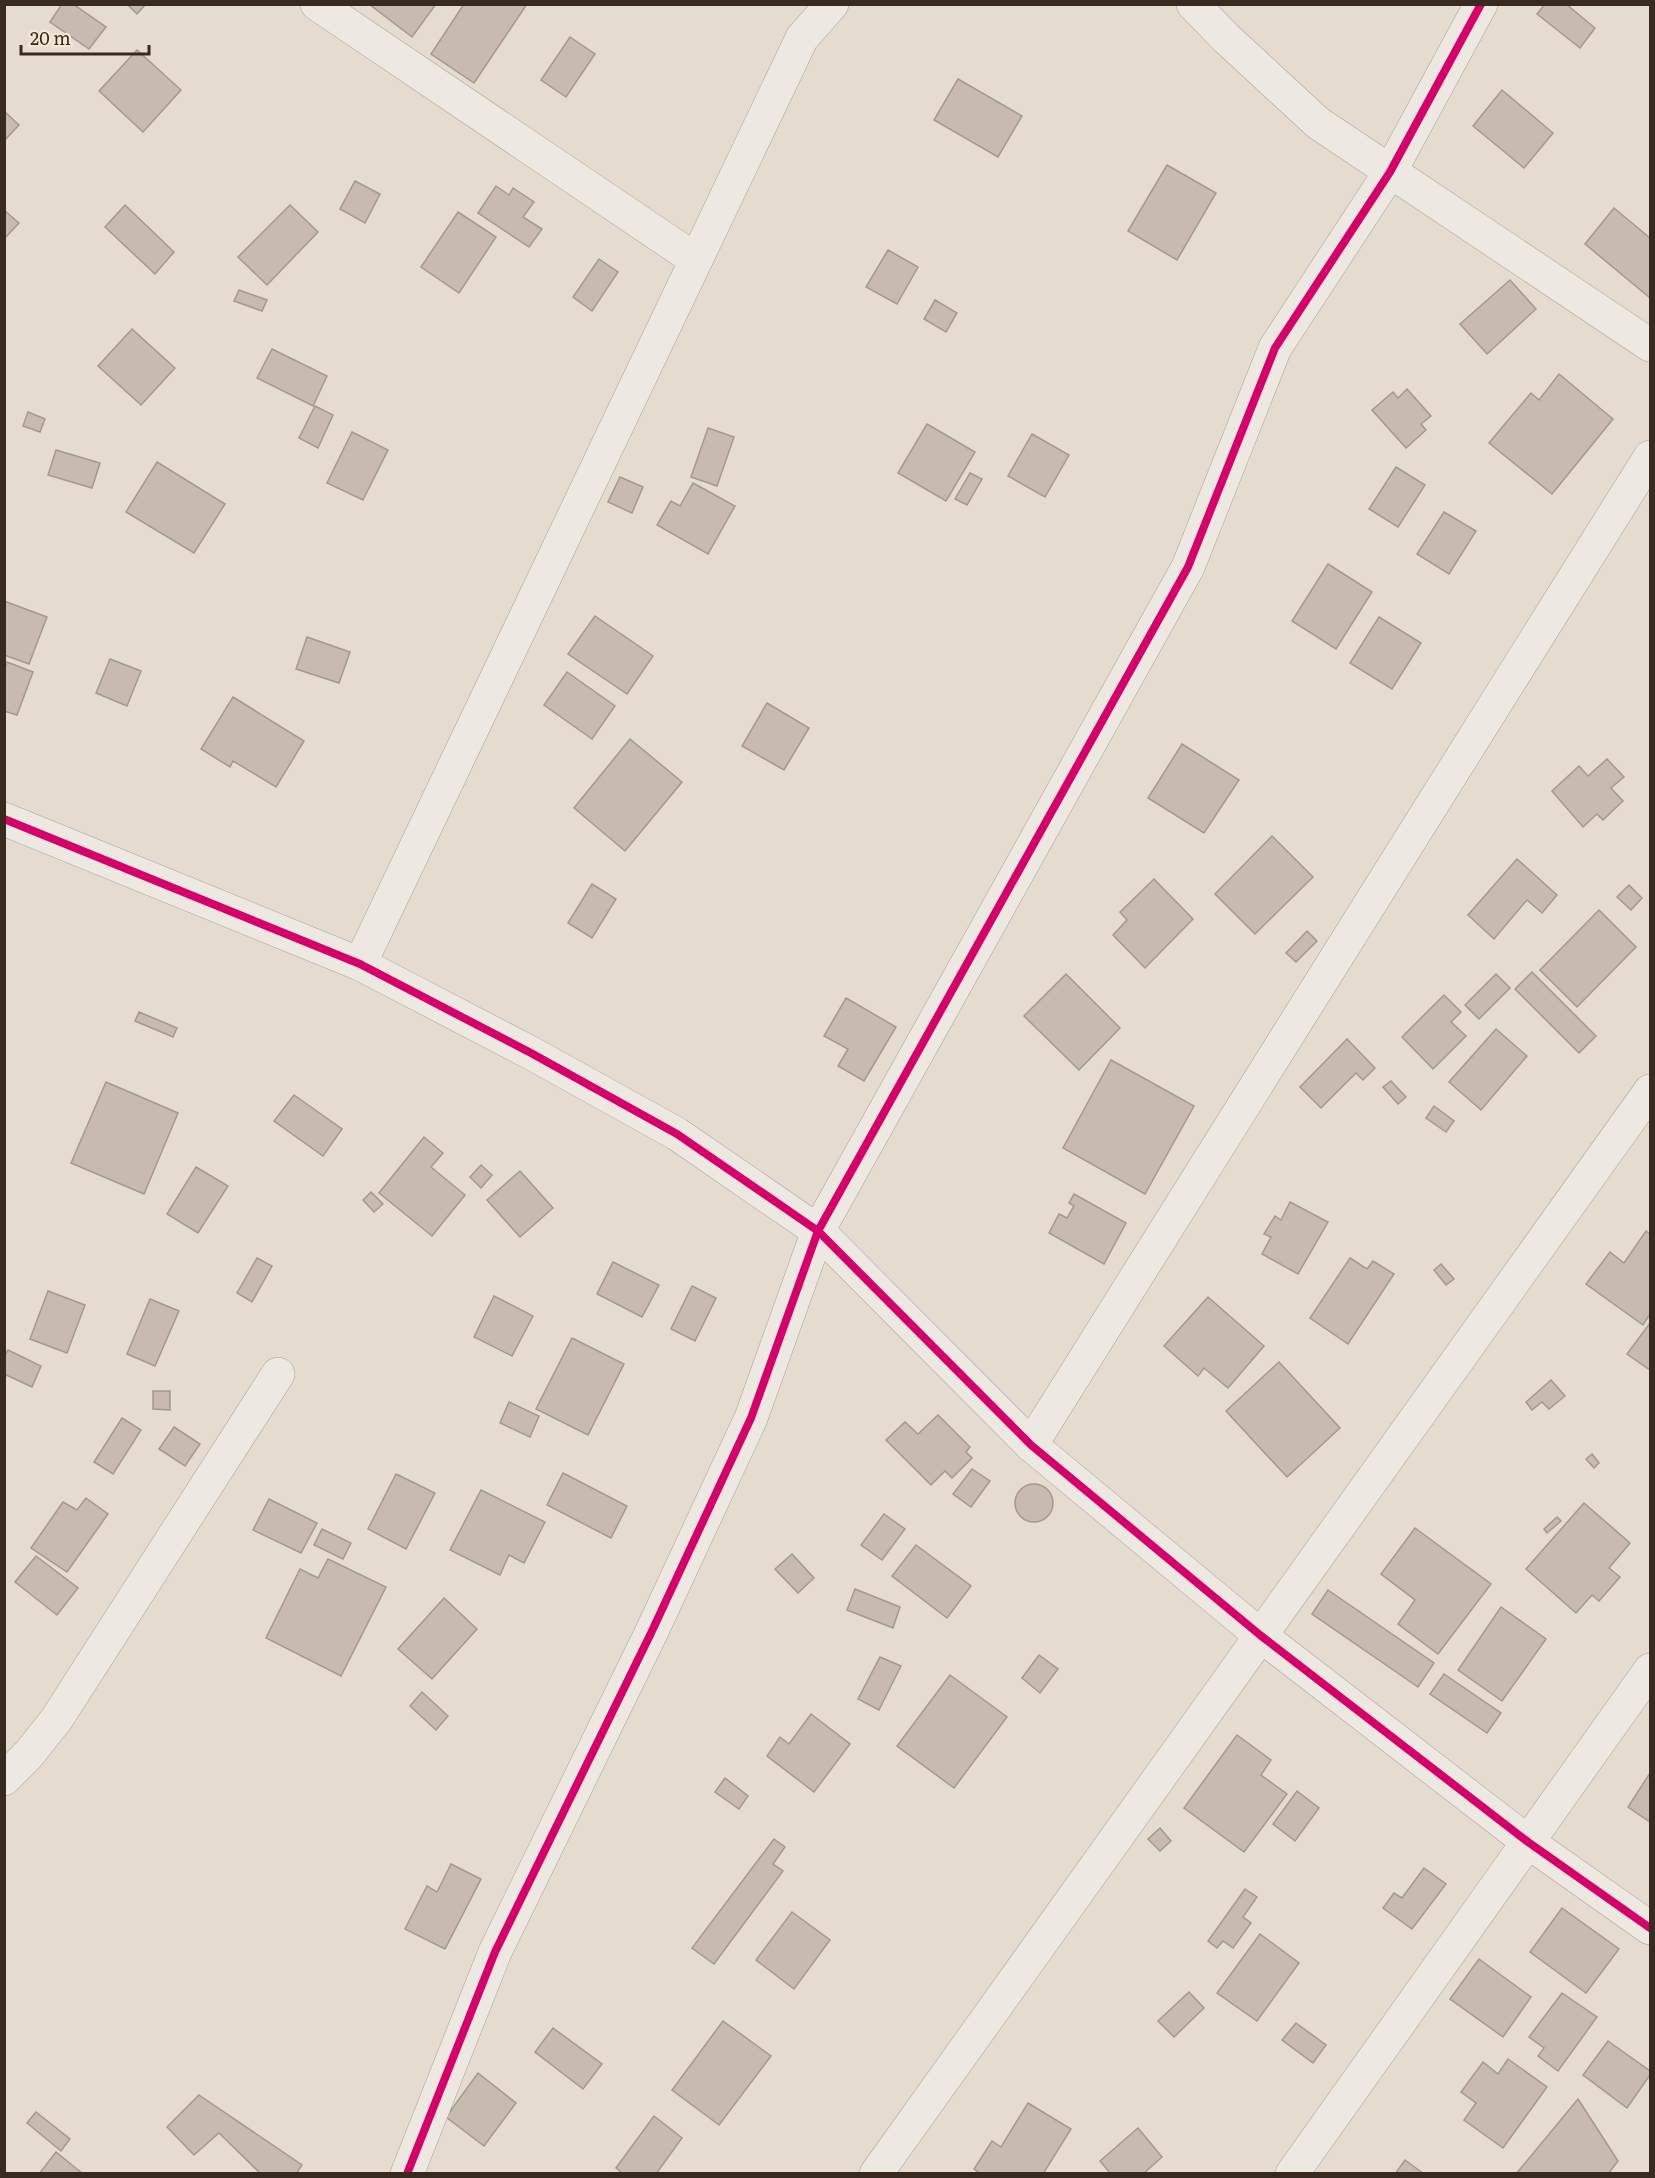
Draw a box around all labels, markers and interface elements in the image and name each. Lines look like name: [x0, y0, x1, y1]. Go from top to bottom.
scale bar: [21, 18, 148, 56]
text: 20 m: [30, 24, 71, 51]

